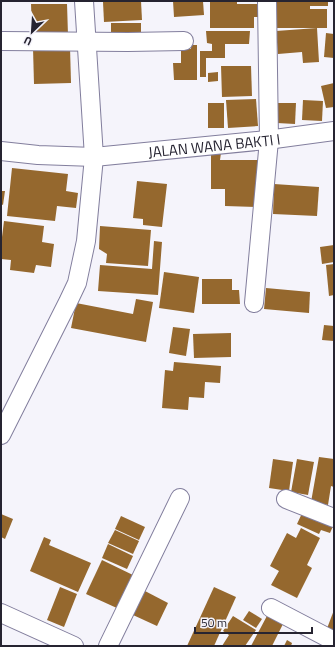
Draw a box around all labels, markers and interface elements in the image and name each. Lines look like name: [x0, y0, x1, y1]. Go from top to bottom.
north arrow: [12, 12, 52, 52]
text: U: [21, 32, 34, 50]
street label: JALAN WANA BAKTI I: [147, 127, 282, 163]
scale bar: [195, 609, 312, 635]
text: 50 m: [201, 613, 227, 632]

